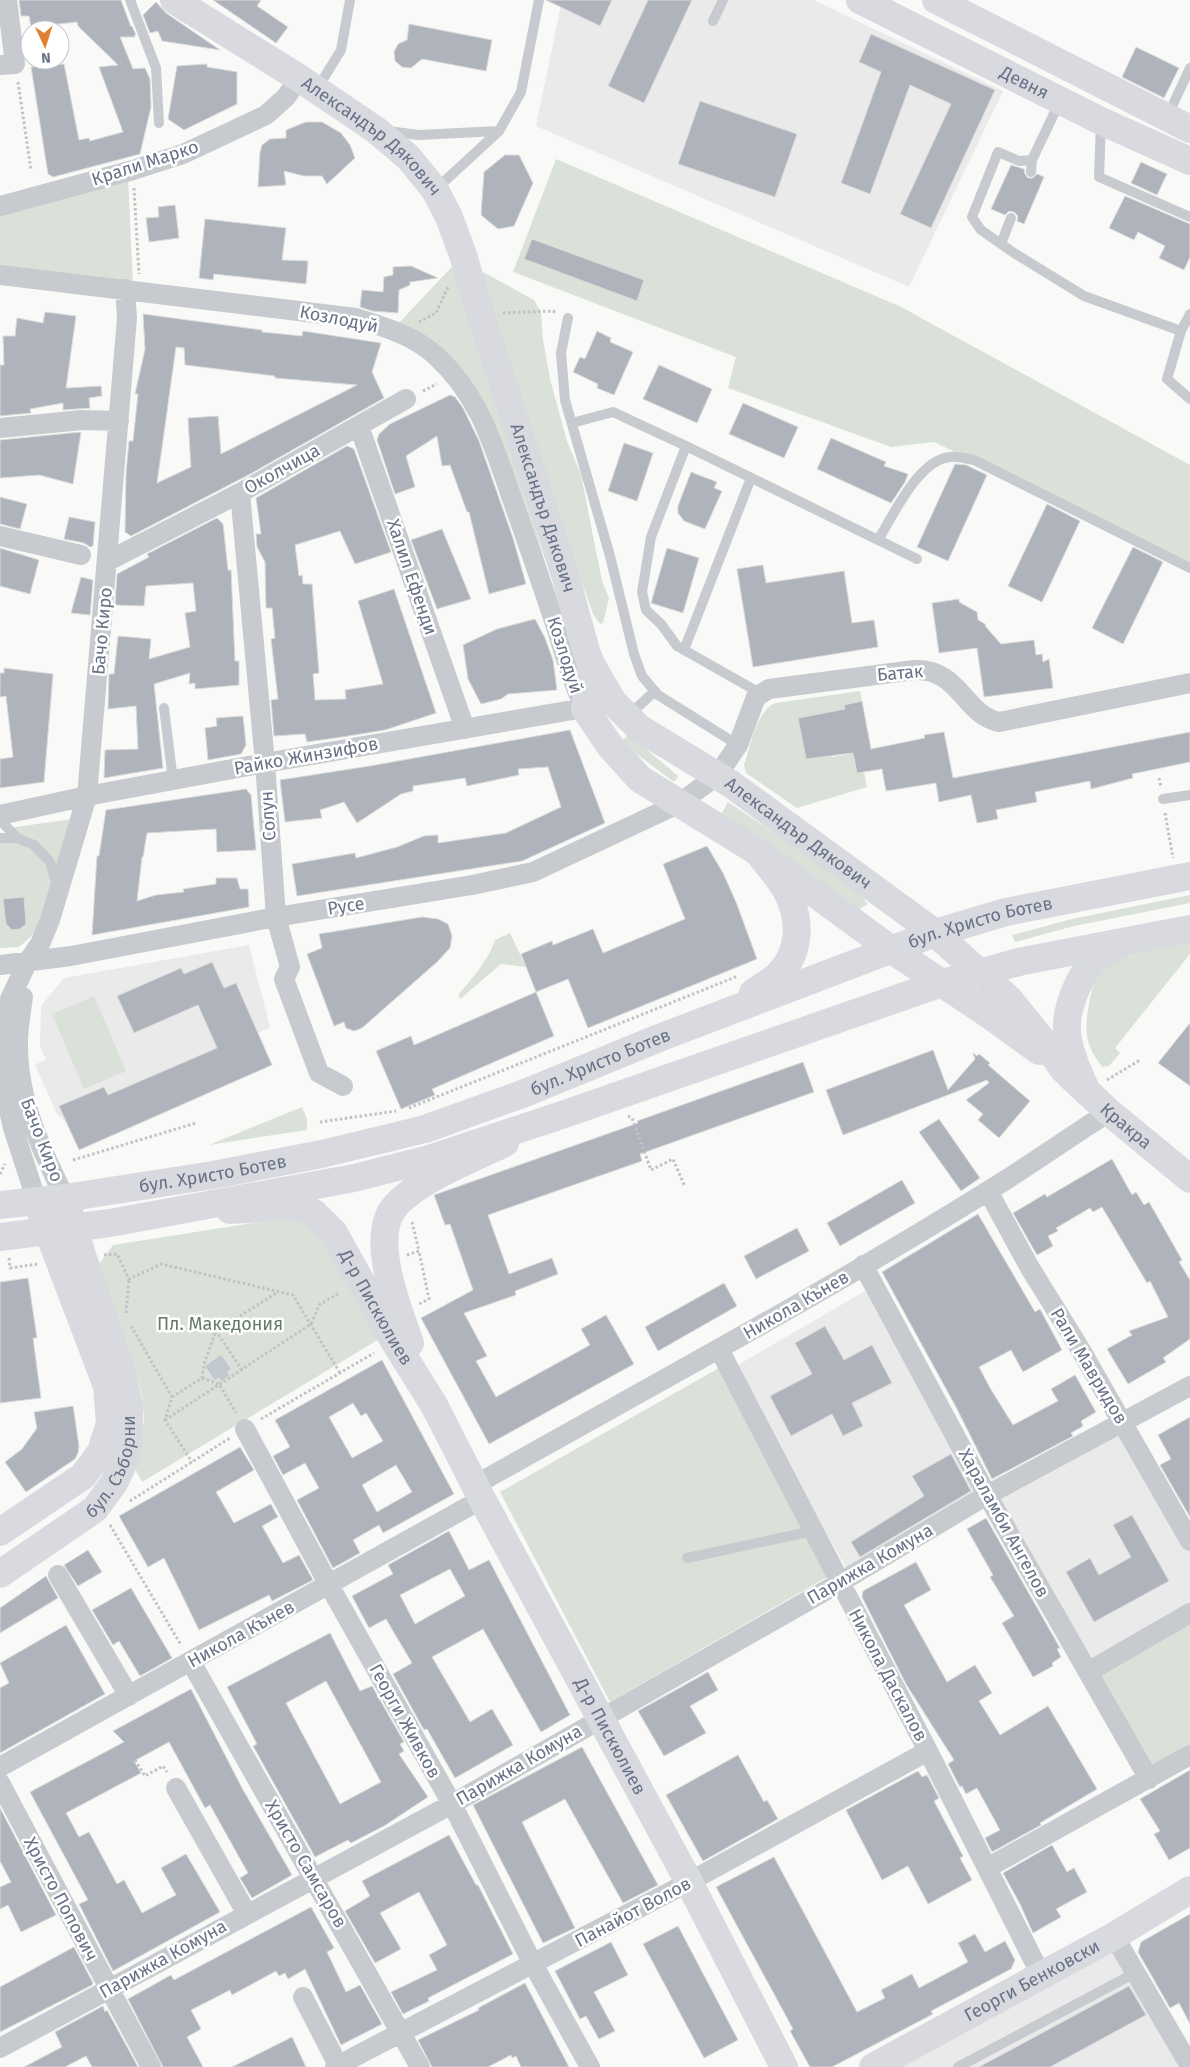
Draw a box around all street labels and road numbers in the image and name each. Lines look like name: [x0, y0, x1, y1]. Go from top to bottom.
street label: Девня: [996, 61, 1052, 104]
street label: Александър Дякович: [297, 72, 446, 200]
street label: Крали Марко: [89, 135, 201, 191]
street label: Козлодуй: [298, 301, 380, 337]
street label: Александър Дякович: [506, 421, 580, 595]
street label: Околчица: [240, 439, 324, 499]
street label: Халил Ефенди: [382, 516, 442, 638]
street label: Бачо Киро: [87, 586, 117, 676]
street label: Козлодуй: [542, 614, 588, 696]
street label: Батак: [876, 660, 925, 686]
street label: Райко Жинзифов: [232, 732, 380, 780]
street label: Александър Дякович: [721, 772, 876, 894]
street label: Солун: [255, 790, 281, 842]
street label: Русе: [326, 892, 366, 920]
street label: бул. Христо Ботев: [905, 892, 1054, 953]
street label: бул. Христо Ботев: [527, 1024, 674, 1101]
street label: Бачо Киро: [16, 1095, 68, 1185]
street label: Кракра: [1095, 1098, 1156, 1154]
street label: бул. Христо Ботев: [137, 1150, 288, 1197]
street label: Д-р Пискюлиев: [334, 1245, 417, 1369]
street label: Никола Кънев: [739, 1266, 853, 1344]
street label: Рали Мавридов: [1046, 1304, 1132, 1428]
street label: бул. Съборни: [81, 1415, 140, 1523]
street label: Хараламби Ангелов: [954, 1445, 1054, 1601]
street label: Парижка Комуна: [803, 1519, 937, 1609]
street label: Никола Кънев: [184, 1596, 298, 1672]
street label: Никола Даскалов: [844, 1605, 932, 1745]
street label: Георги Живков: [365, 1660, 445, 1782]
street label: Д-р Пискюлиев: [569, 1673, 651, 1799]
street label: Парижка Комуна: [452, 1720, 586, 1810]
street label: Христо Самсаров: [260, 1796, 352, 1932]
street label: Христо Попович: [19, 1833, 103, 1965]
street label: Панайот Волов: [571, 1872, 695, 1952]
street label: Парижка Комуна: [95, 1915, 231, 2003]
street label: Георги Бенковски: [960, 1935, 1104, 2026]

